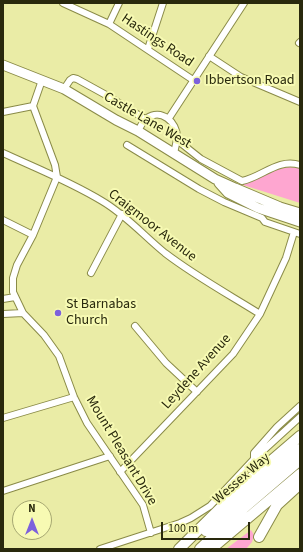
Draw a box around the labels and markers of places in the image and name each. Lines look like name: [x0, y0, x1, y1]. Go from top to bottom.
place label: Ibbertson Road: [205, 73, 295, 89]
marker: Ibbertson Road: [192, 76, 202, 86]
place label: St Barnabas Church: [66, 297, 136, 330]
marker: St Barnabas Church: [53, 308, 63, 318]

